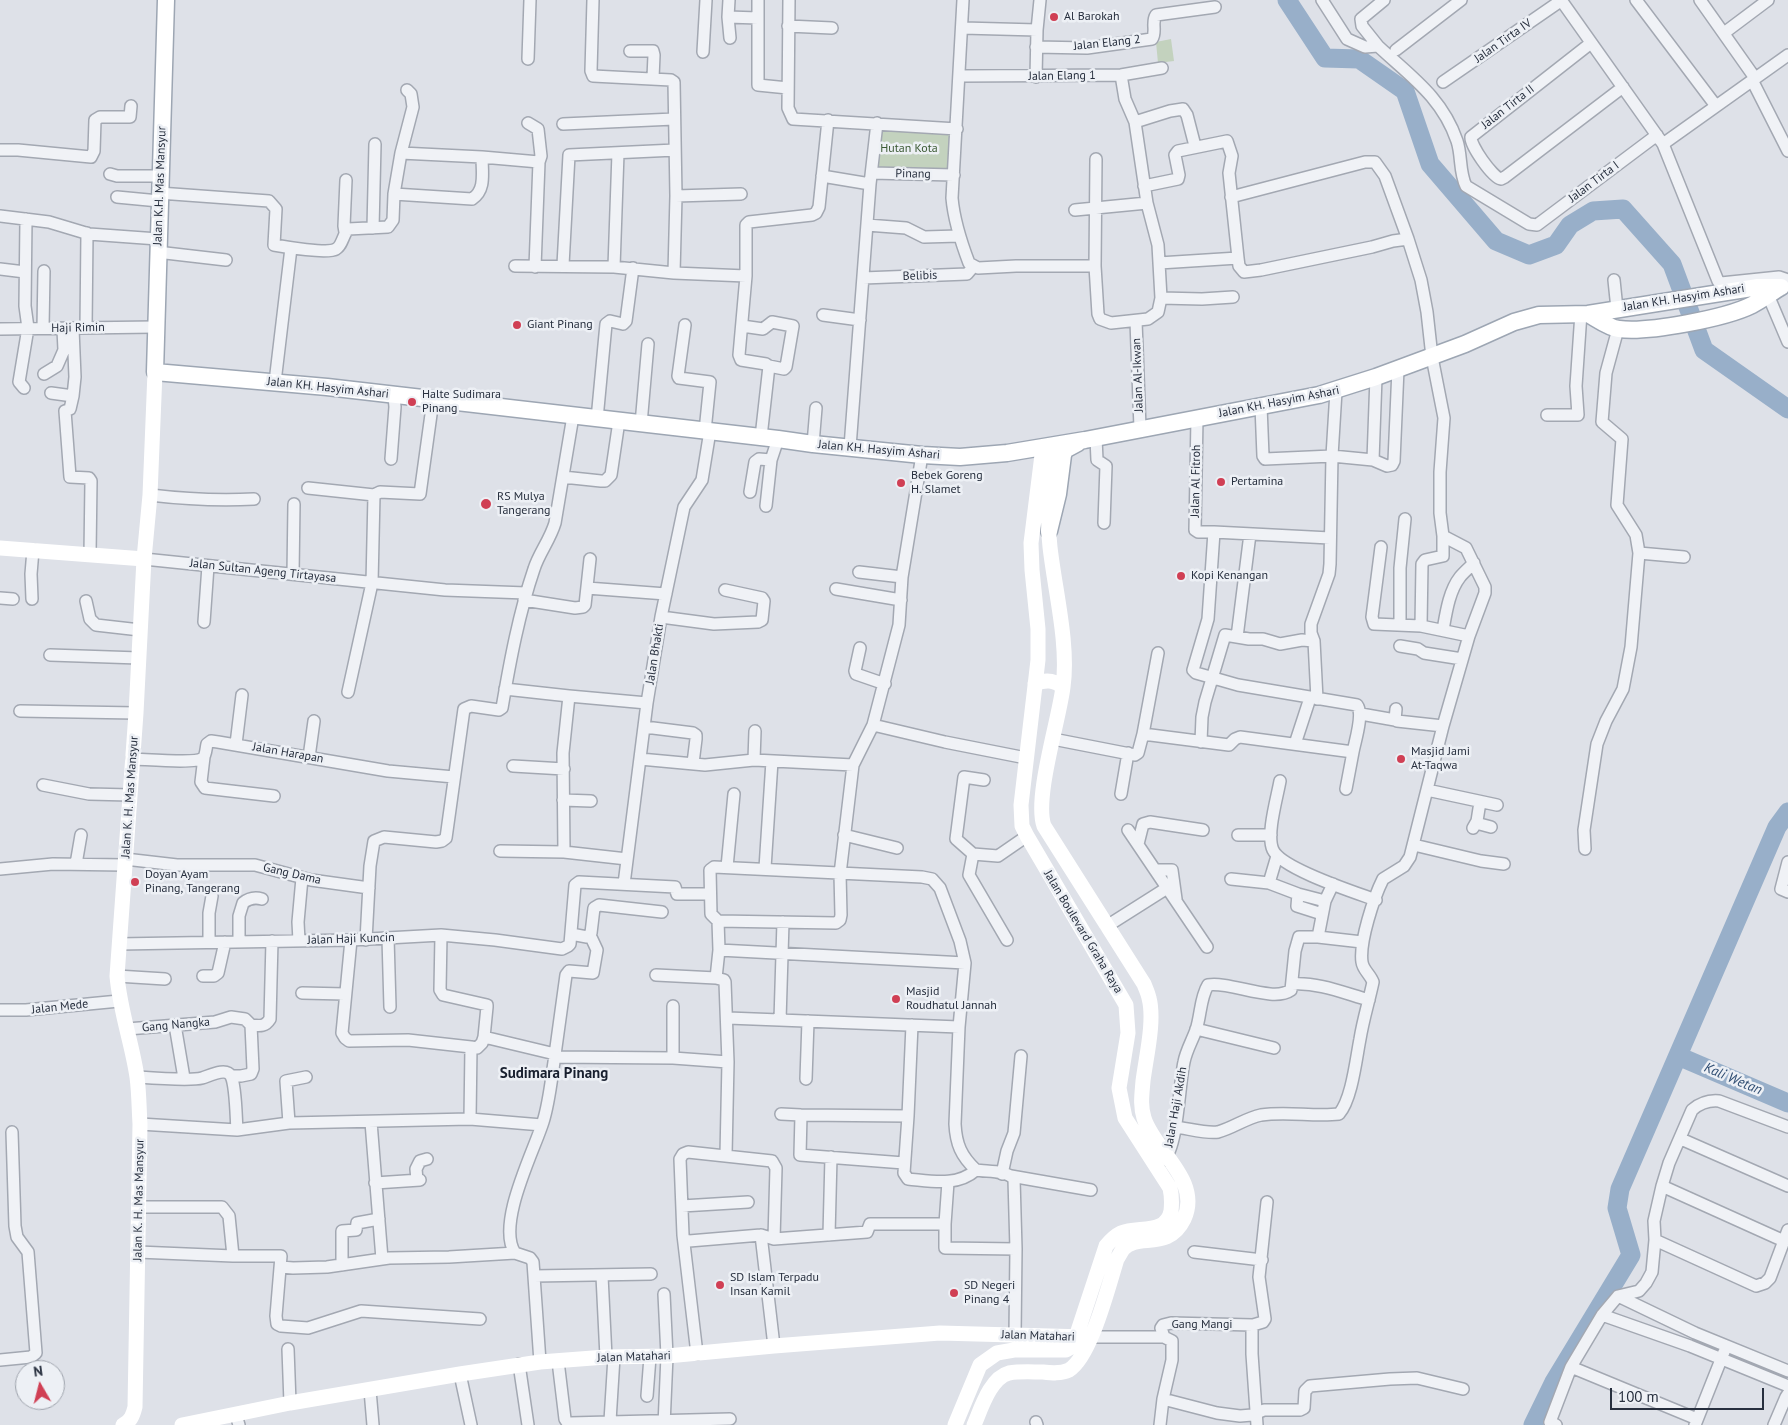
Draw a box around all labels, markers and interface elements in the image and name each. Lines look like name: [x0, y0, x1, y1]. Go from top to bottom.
place label: Al Barokah: [1064, 10, 1119, 24]
marker: Al Barokah: [1048, 11, 1060, 23]
street label: Jalan Tirta IV: [1472, 16, 1534, 66]
street label: Jalan Elang 2: [1073, 32, 1141, 54]
street label: Jalan Elang 1: [1028, 68, 1096, 84]
street label: Jalan Tirta II: [1479, 82, 1537, 132]
street label: Jalan K.H. Mas Mansyur: [151, 126, 169, 246]
park label: Hutan Kota: [880, 142, 938, 156]
street label: Jalan Tirta I: [1566, 158, 1622, 206]
street label: Pinang: [895, 166, 931, 182]
street label: Belibis: [902, 268, 938, 284]
street label: Jalan KH. Hasyim Ashari: [1622, 281, 1746, 315]
place label: Giant Pinang: [527, 318, 593, 332]
marker: Giant Pinang: [511, 319, 523, 331]
street label: Haji Rimin: [51, 320, 105, 336]
street label: Jalan Al-Ikwan: [1130, 338, 1146, 412]
street label: Jalan KH. Hasyim Ashari: [266, 374, 390, 402]
street label: Jalan KH. Hasyim Ashari: [1217, 383, 1341, 421]
place label: Halte Sudimara Pinang: [422, 388, 501, 416]
marker: Halte Sudimara Pinang: [406, 396, 418, 408]
street label: Jalan KH. Hasyim Ashari: [817, 437, 941, 463]
street label: Jalan Al Fitroh: [1188, 444, 1204, 518]
place label: Bebek Goreng H. Slamet: [911, 469, 983, 497]
place label: Pertamina: [1231, 475, 1283, 489]
marker: Pertamina: [1215, 476, 1227, 488]
marker: Bebek Goreng H. Slamet: [895, 477, 907, 489]
place label: RS Mulya Tangerang: [497, 490, 550, 518]
marker: RS Mulya Tangerang: [479, 497, 493, 511]
street label: Jalan Sultan Ageng Tirtayasa: [189, 556, 337, 586]
place label: Kopi Kenangan: [1191, 569, 1268, 583]
marker: Kopi Kenangan: [1175, 570, 1187, 582]
street label: Jalan Bhakti: [643, 623, 667, 685]
street label: Jalan K. H. Mas Mansyur: [119, 735, 141, 859]
street label: Jalan Harapan: [251, 740, 325, 766]
place label: Masjid Jami At-Taqwa: [1411, 745, 1470, 773]
marker: Masjid Jami At-Taqwa: [1395, 753, 1407, 765]
street label: Gang Dama: [262, 860, 322, 888]
place label: Doyan Ayam Pinang, Tangerang: [145, 868, 240, 896]
street label: Jalan Boulevard Graha Raya: [1041, 868, 1125, 996]
marker: Doyan Ayam Pinang, Tangerang: [129, 876, 141, 888]
street label: Jalan Haji Kuncin: [307, 930, 395, 948]
place label: Masjid Roudhatul Jannah: [906, 985, 997, 1013]
marker: Masjid Roudhatul Jannah: [890, 993, 902, 1005]
street label: Jalan Mede: [31, 997, 89, 1017]
street label: Gang Nangka: [141, 1015, 211, 1035]
water label: Kali Wetan: [1701, 1059, 1765, 1099]
district label: Sudimara Pinang: [500, 1065, 608, 1083]
street label: Jalan Haji Akdih: [1162, 1066, 1190, 1148]
street label: Jalan K. H. Mas Mansyur: [131, 1139, 147, 1261]
place label: SD Islam Terpadu Insan Kamil: [730, 1271, 819, 1299]
marker: SD Islam Terpadu Insan Kamil: [714, 1279, 726, 1291]
place label: SD Negeri Pinang 4: [964, 1279, 1015, 1307]
marker: SD Negeri Pinang 4: [948, 1287, 960, 1299]
street label: Gang Mangi: [1171, 1318, 1233, 1332]
street label: Jalan Matahari: [1001, 1328, 1075, 1344]
street label: Jalan Matahari: [597, 1349, 671, 1365]
north arrow: [15, 1360, 65, 1410]
text: N: [32, 1362, 44, 1381]
scale bar: [1613, 1378, 1767, 1410]
text: 100 m: [1618, 1387, 1659, 1406]

